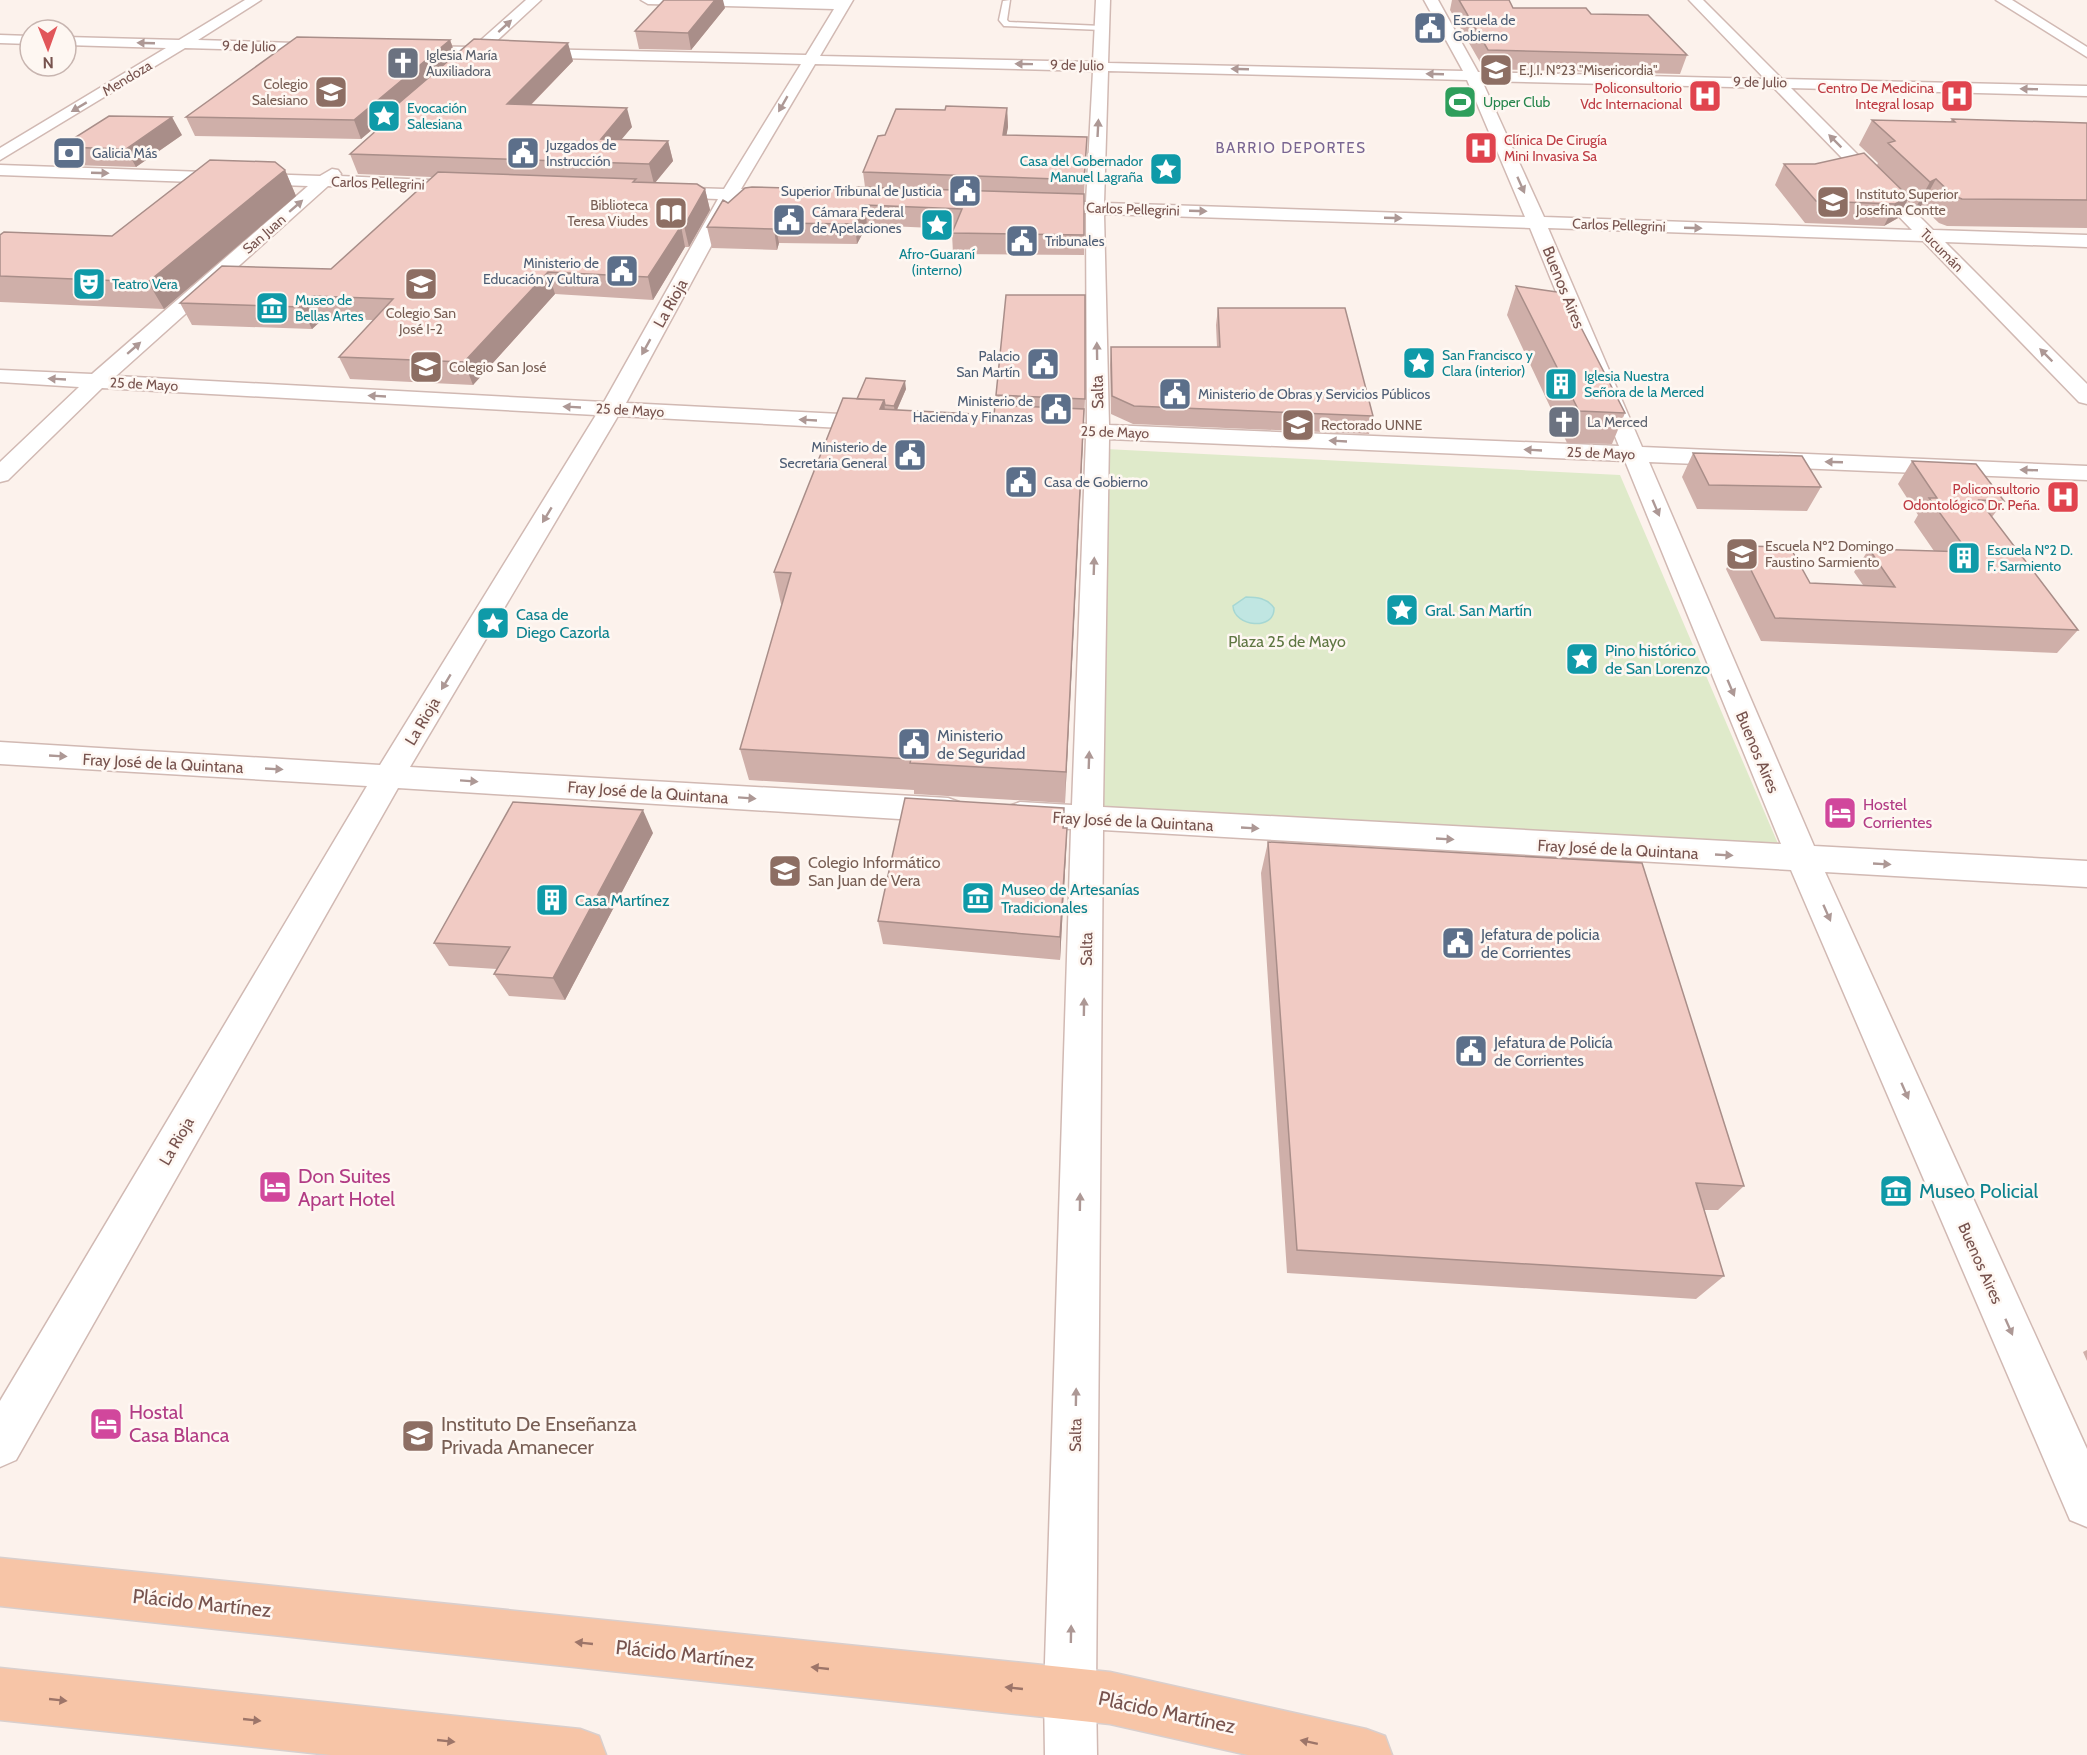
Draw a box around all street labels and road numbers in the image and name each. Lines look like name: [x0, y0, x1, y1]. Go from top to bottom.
street label: 9 de Julio: [222, 37, 276, 55]
street label: Mendoza: [99, 56, 155, 100]
street label: 9 de Julio: [1050, 56, 1104, 74]
street label: 9 de Julio: [1733, 73, 1787, 91]
street label: Carlos Pellegrini: [331, 172, 425, 194]
street label: Carlos Pellegrini: [1086, 198, 1180, 220]
street label: San Juan: [239, 210, 289, 258]
street label: Carlos Pellegrini: [1572, 214, 1666, 236]
street label: Tucumán: [1917, 225, 1968, 276]
street label: Buenos Aires: [1538, 243, 1589, 331]
street label: La Rioja: [649, 276, 692, 331]
street label: 25 de Mayo: [109, 373, 179, 395]
street label: Salta: [1088, 375, 1107, 409]
street label: 25 de Mayo: [595, 399, 665, 421]
street label: 25 de Mayo: [1080, 422, 1150, 442]
street label: 25 de Mayo: [1566, 443, 1636, 463]
street label: La Rioja: [401, 694, 444, 748]
street label: Buenos Aires: [1732, 708, 1783, 796]
street label: Fray José de la Quintana: [82, 750, 244, 777]
street label: Fray José de la Quintana: [567, 777, 729, 808]
street label: Fray José de la Quintana: [1052, 808, 1214, 835]
street label: Fray José de la Quintana: [1537, 836, 1699, 863]
street label: Salta: [1077, 932, 1096, 966]
street label: La Rioja: [155, 1114, 198, 1169]
street label: Buenos Aires: [1954, 1220, 2007, 1307]
street label: Salta: [1066, 1418, 1085, 1452]
street label: Plácido Martínez: [131, 1584, 273, 1622]
street label: Plácido Martínez: [614, 1635, 756, 1673]
street label: Plácido Martínez: [1096, 1686, 1238, 1738]

